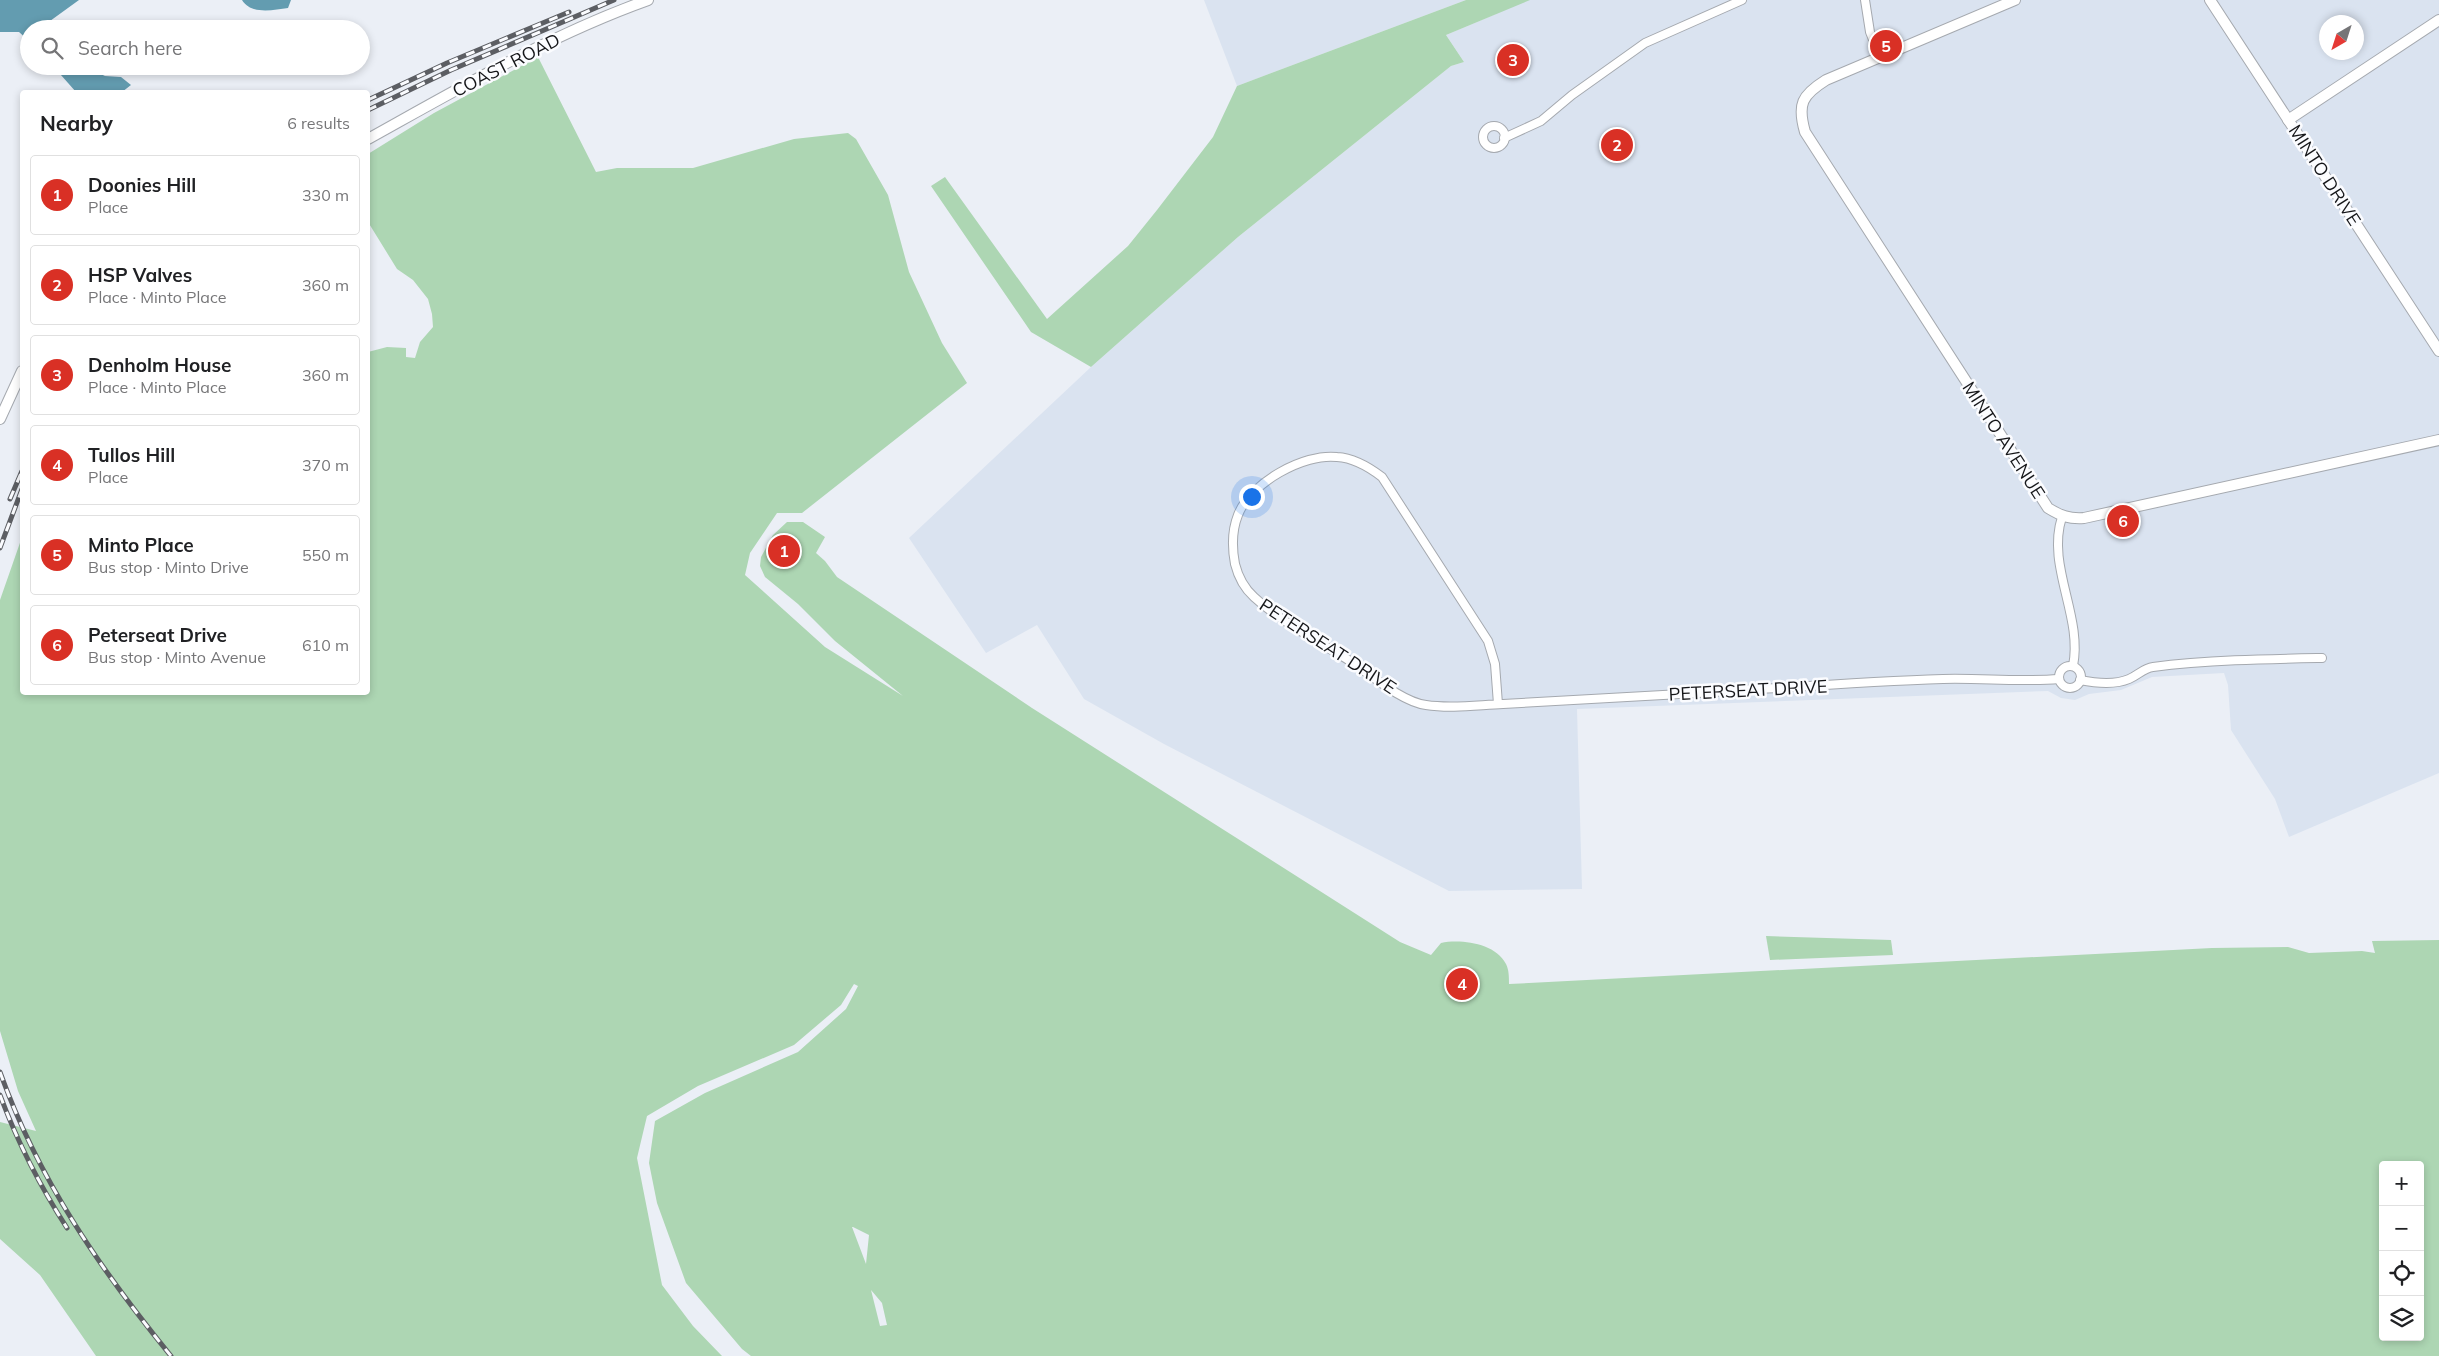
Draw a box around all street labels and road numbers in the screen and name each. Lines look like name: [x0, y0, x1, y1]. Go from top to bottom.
street label: COAST ROAD: [448, 28, 564, 102]
street label: MINTO DRIVE: [2284, 120, 2366, 230]
street label: MINTO AVENUE: [1958, 377, 2050, 503]
street label: PETERSEAT DRIVE: [1255, 593, 1401, 699]
street label: PETERSEAT DRIVE: [1668, 674, 1828, 706]

